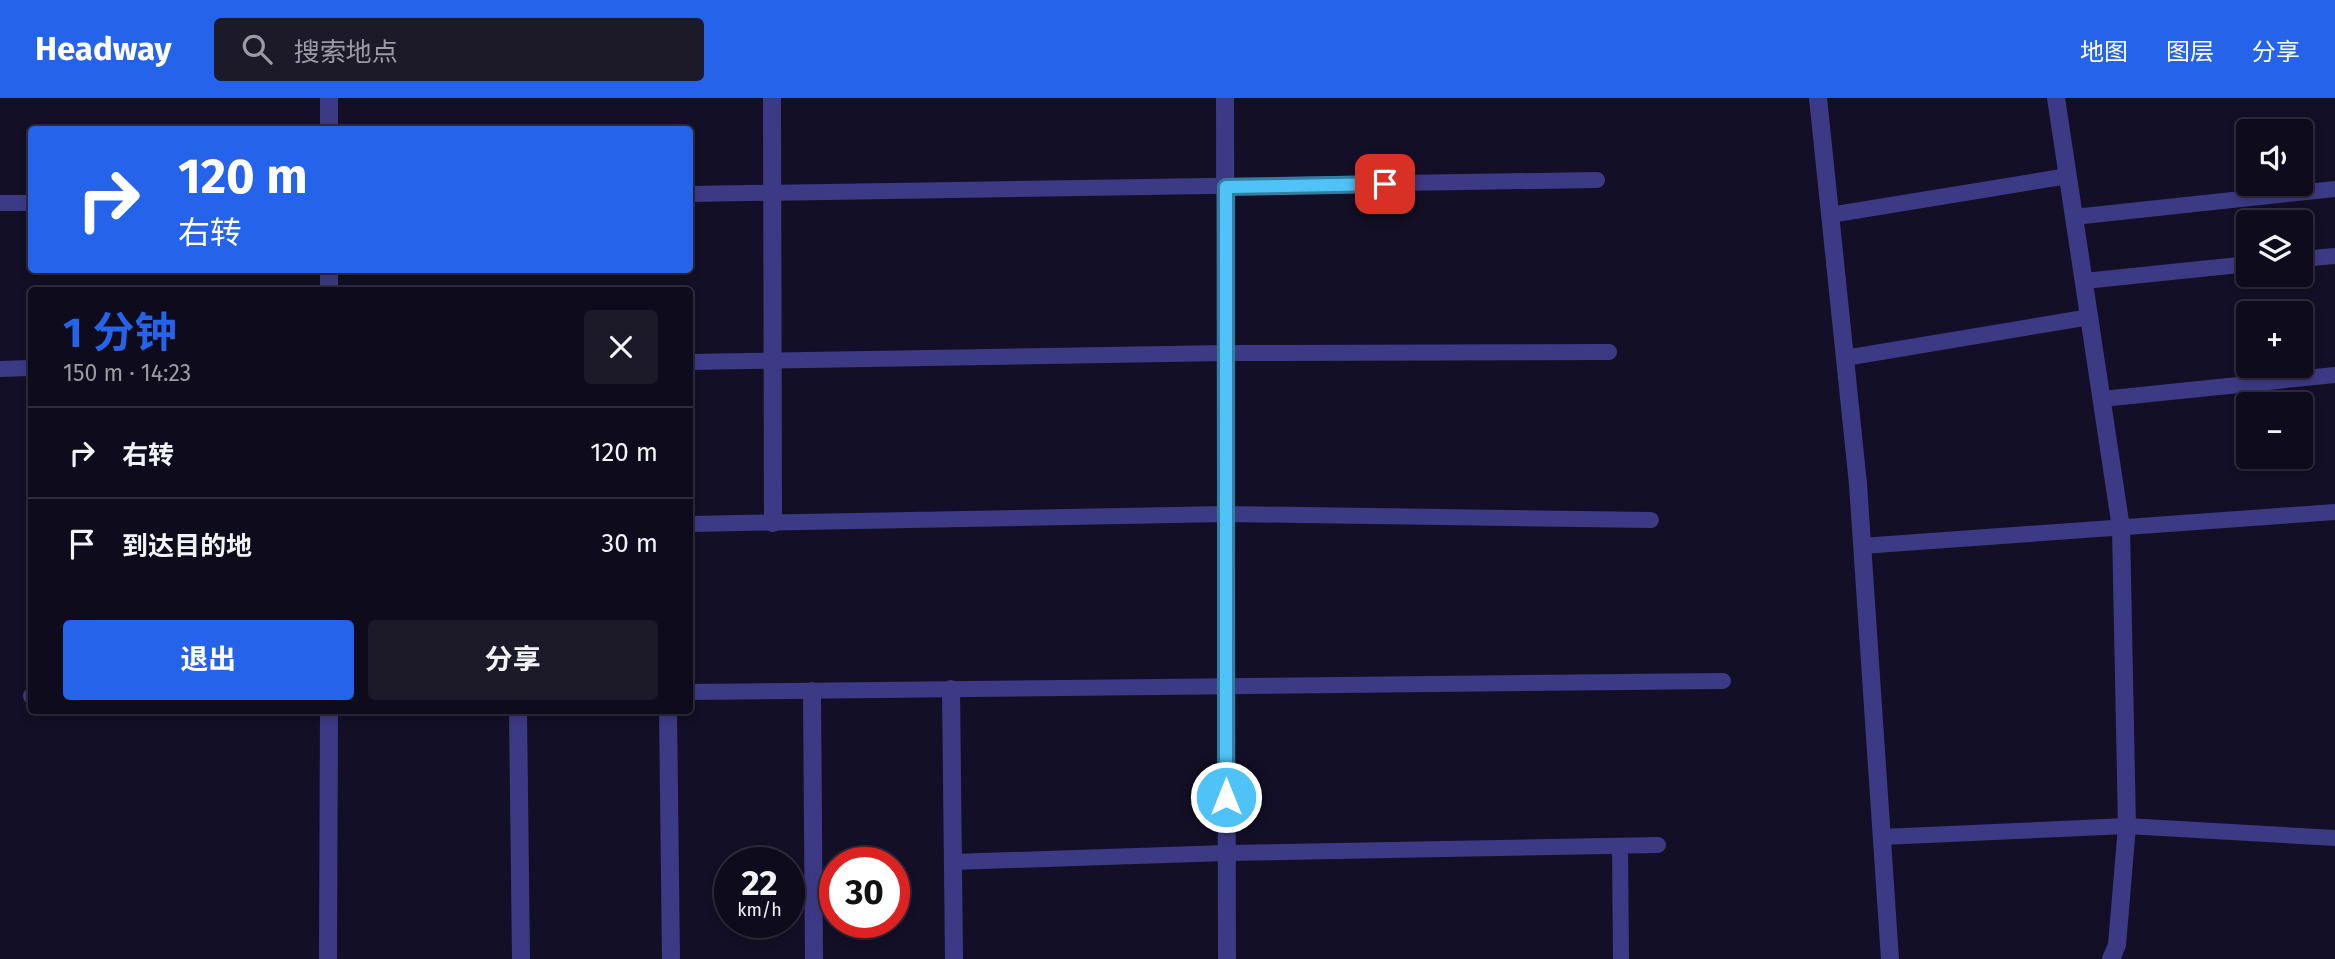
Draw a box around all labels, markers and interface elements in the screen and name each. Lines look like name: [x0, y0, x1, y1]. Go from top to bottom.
search box: [214, 18, 704, 81]
text: Headway: [35, 29, 172, 69]
icon: search: [238, 30, 276, 68]
text: 搜索地点: [294, 37, 398, 68]
text: 地图: [2080, 38, 2128, 66]
text: 图层: [2166, 38, 2214, 66]
text: 分享: [2252, 38, 2300, 66]
map controls: [2236, 119, 2313, 469]
button: sound: [2236, 119, 2313, 196]
text: 120 m: [178, 147, 308, 206]
icon: right: [63, 154, 154, 245]
pin: [1355, 154, 1415, 214]
icon: arrive: [1366, 165, 1404, 203]
button: layers: [2236, 210, 2313, 287]
text: 右转: [178, 214, 242, 252]
button: +: [2236, 301, 2313, 378]
text: 1 分钟: [63, 308, 176, 358]
button: close: [584, 310, 658, 384]
text: 150 m · 14:23: [63, 359, 191, 387]
button: −: [2236, 392, 2313, 469]
icon: right: [63, 434, 101, 472]
text: 120 m: [590, 437, 658, 468]
text: 右转: [122, 440, 174, 471]
icon: arrive: [63, 525, 101, 563]
text: 30 m: [601, 528, 658, 559]
text: 到达目的地: [122, 531, 252, 562]
button: 退出: [63, 620, 354, 700]
button: 分享: [368, 620, 658, 700]
position arrow: [1189, 760, 1263, 834]
speed limit sign: 30: [819, 847, 910, 938]
text: 22: [741, 862, 778, 904]
text: km/h: [737, 899, 782, 921]

